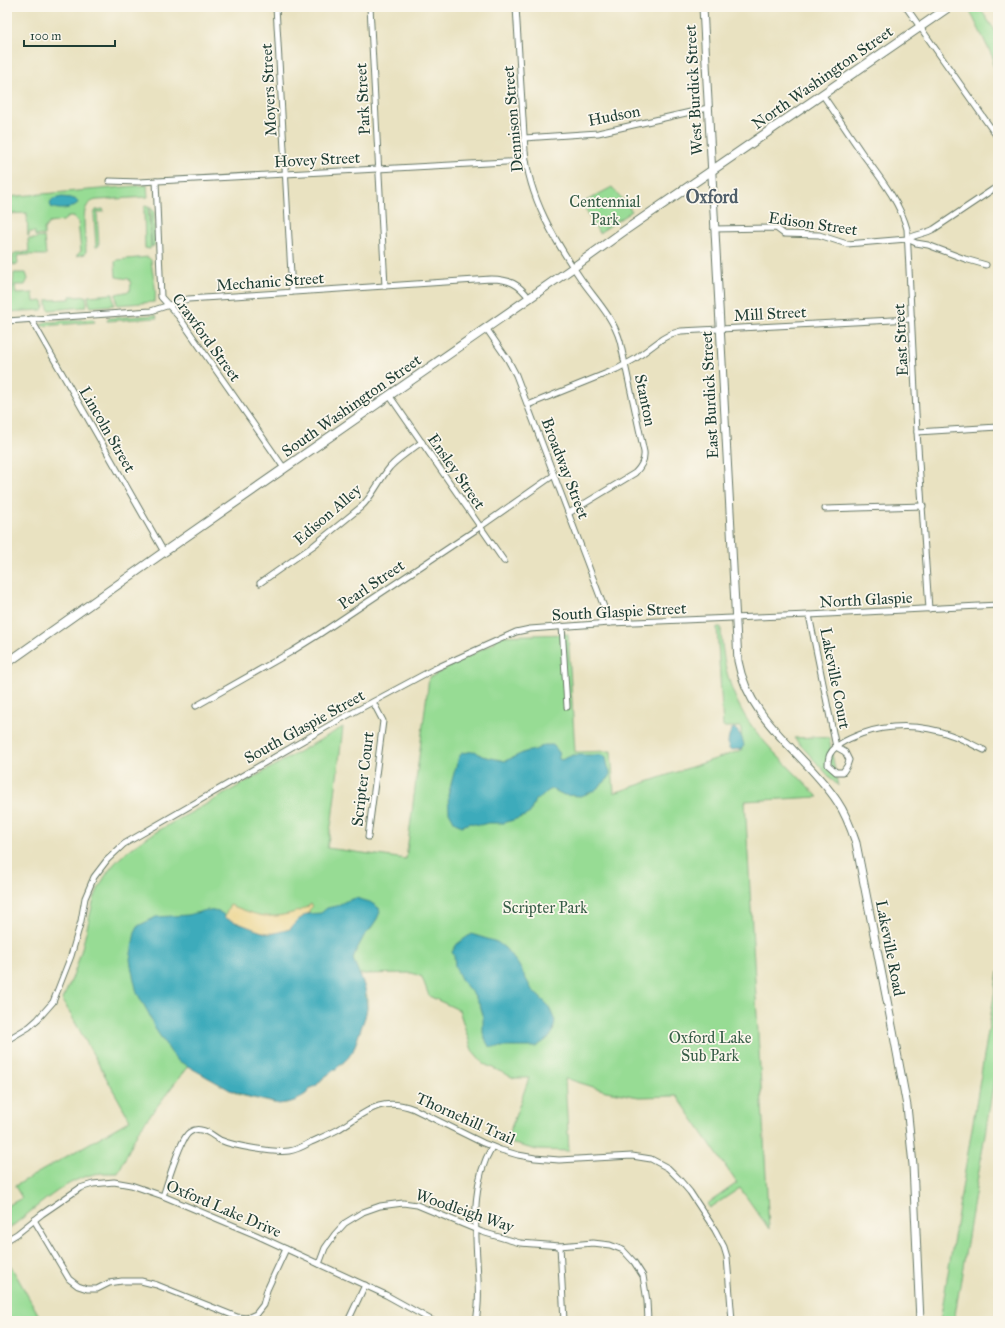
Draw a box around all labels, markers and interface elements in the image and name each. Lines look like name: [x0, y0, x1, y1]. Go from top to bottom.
street label: North Washington Street: [748, 21, 897, 134]
scale bar: [24, 22, 115, 48]
street label: West Burdick Street: [681, 24, 706, 156]
text: 100 m: [30, 29, 61, 43]
street label: Moyers Street: [257, 43, 280, 137]
street label: Park Street: [351, 62, 374, 135]
street label: Dennison Street: [498, 65, 527, 173]
street label: Hudson: [586, 101, 642, 130]
street label: Hovey Street: [273, 148, 361, 171]
district label: Oxford: [686, 186, 739, 208]
park label: Centennial Park: [569, 192, 641, 229]
street label: Edison Street: [767, 208, 859, 239]
street label: Mechanic Street: [215, 268, 325, 295]
street label: Crawford Street: [168, 289, 245, 385]
street label: Mill Street: [733, 302, 807, 325]
street label: East Street: [889, 303, 912, 377]
street label: East Burdick Street: [697, 330, 722, 459]
street label: South Washington Street: [278, 350, 426, 462]
street label: Stanton: [631, 372, 660, 428]
street label: Lincoln Street: [75, 383, 140, 476]
street label: Broadway Street: [537, 415, 594, 522]
street label: Ensley Street: [424, 430, 490, 513]
street label: Edison Alley: [290, 480, 365, 549]
street label: Pearl Street: [335, 555, 408, 613]
street label: North Glaspie: [819, 588, 913, 611]
street label: South Glaspie Street: [551, 598, 687, 625]
street label: Lakeville Court: [816, 626, 855, 731]
street label: South Glaspie Street: [241, 685, 368, 767]
street label: Scripter Court: [347, 730, 378, 828]
park label: Scripter Park: [502, 898, 588, 917]
street label: Lakeville Road: [872, 898, 909, 998]
park label: Oxford Lake Sub Park: [669, 1028, 752, 1065]
street label: Thornehill Trail: [413, 1088, 519, 1149]
street label: Oxford Lake Drive: [163, 1176, 284, 1241]
street label: Woodleigh Way: [413, 1185, 517, 1237]

